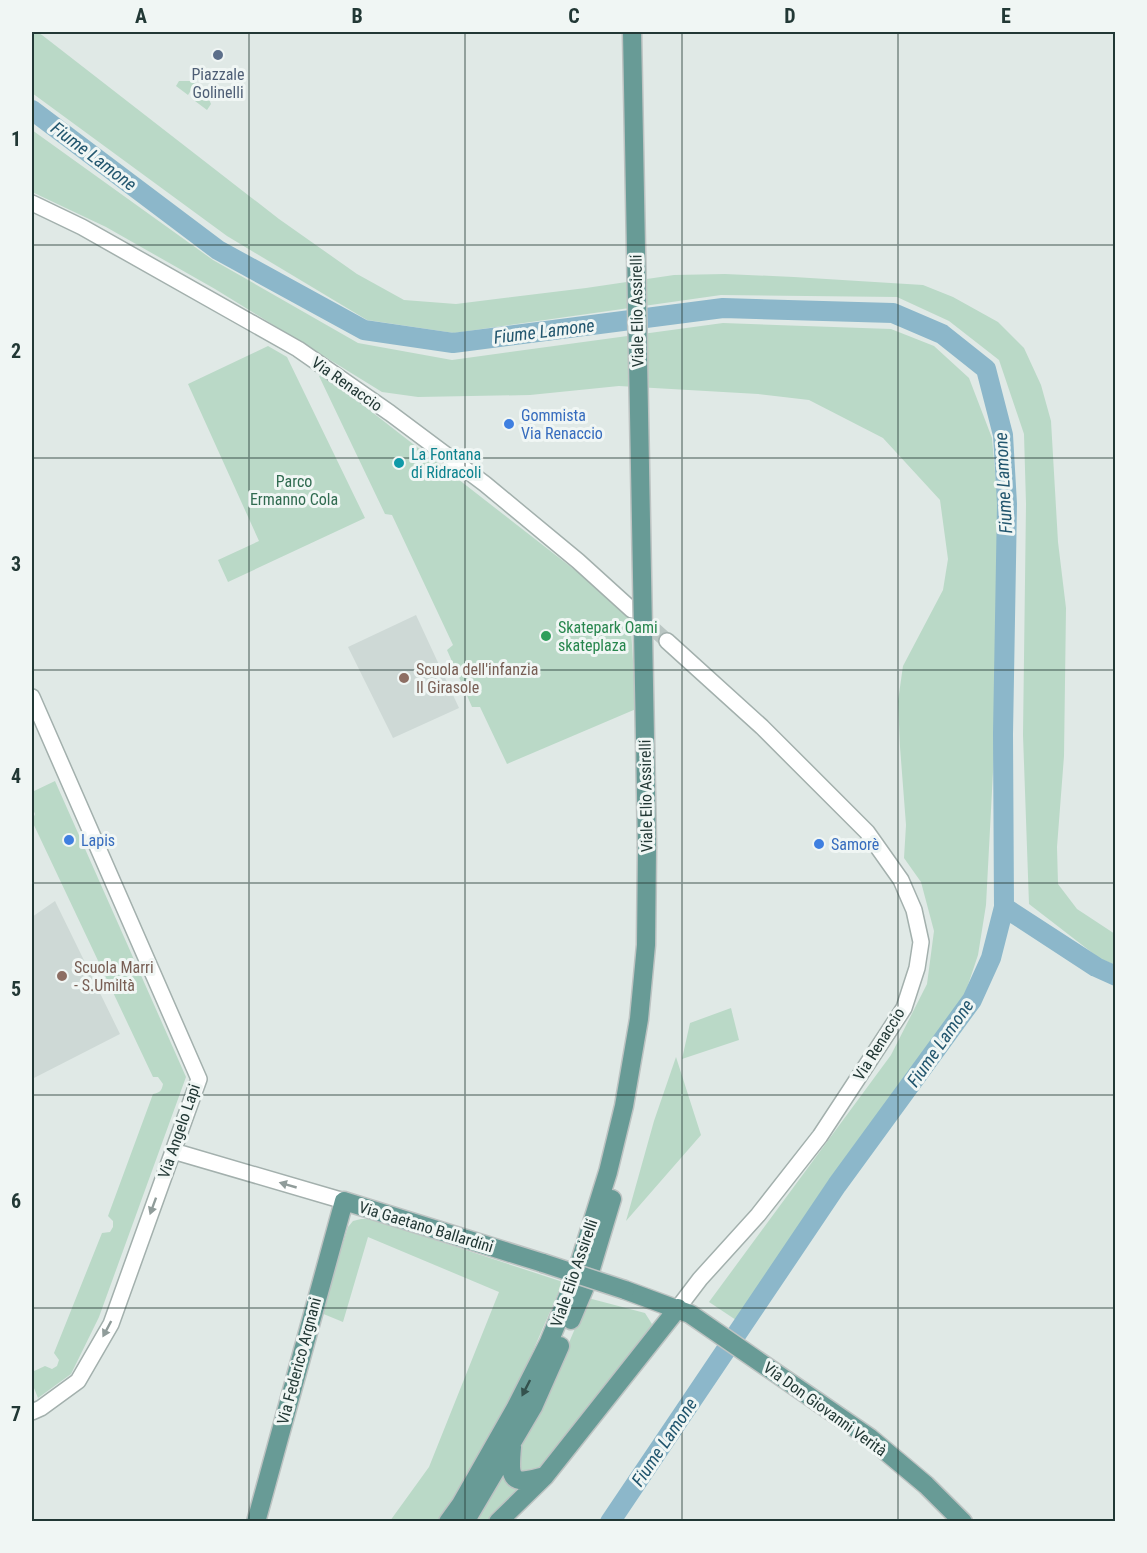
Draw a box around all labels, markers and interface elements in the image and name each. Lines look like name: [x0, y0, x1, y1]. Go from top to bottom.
text: A: [135, 4, 147, 28]
text: B: [351, 4, 363, 28]
text: C: [568, 4, 580, 28]
text: D: [784, 4, 796, 28]
text: E: [1001, 4, 1011, 28]
marker: Piazzale Golinelli: [211, 48, 225, 62]
place label: Piazzale Golinelli: [191, 65, 245, 102]
water label: Fiume Lamone: [47, 117, 141, 195]
text: 1: [11, 127, 21, 151]
street label: Viale Elio Assirelli: [627, 254, 647, 368]
water label: Fiume Lamone: [492, 314, 596, 348]
text: 2: [11, 339, 21, 363]
street label: Via Renaccio: [308, 353, 386, 415]
place label: Gommista Via Renaccio: [521, 406, 603, 443]
marker: Gommista Via Renaccio: [502, 417, 516, 431]
water label: Fiume Lamone: [990, 432, 1016, 534]
place label: La Fontana di Ridracoli: [411, 445, 481, 482]
marker: La Fontana di Ridracoli: [392, 456, 406, 470]
park label: Parco Ermanno Cola: [250, 472, 338, 509]
text: 3: [11, 552, 21, 576]
place label: Skatepark Oami skateplaza: [558, 618, 658, 655]
marker: Skatepark Oami skateplaza: [539, 629, 553, 643]
place label: Scuola dell'infanzia Il Girasole: [416, 660, 538, 697]
marker: Scuola dell'infanzia Il Girasole: [397, 671, 411, 685]
street label: Viale Elio Assirelli: [636, 739, 656, 853]
text: 4: [11, 764, 21, 788]
place label: Lapis: [81, 831, 115, 850]
marker: Lapis: [62, 833, 76, 847]
place label: Samorè: [831, 835, 879, 854]
marker: Samorè: [812, 837, 826, 851]
place label: Scuola Marri - S.Umiltà: [74, 958, 154, 995]
marker: Scuola Marri - S.Umiltà: [55, 969, 69, 983]
text: 5: [11, 977, 21, 1001]
water label: Fiume Lamone: [902, 995, 978, 1091]
street label: Via Renaccio: [849, 1004, 909, 1084]
street label: Via Angelo Lapi: [154, 1081, 204, 1181]
one-way arrow: [279, 1180, 297, 1189]
text: 6: [11, 1189, 21, 1213]
one-way arrow: [148, 1197, 158, 1215]
street label: Via Gaetano Ballardini: [356, 1198, 496, 1256]
street label: Viale Elio Assirelli: [547, 1217, 601, 1329]
street label: Via Federico Argnani: [273, 1295, 325, 1427]
one-way arrow: [103, 1320, 113, 1338]
street label: Via Don Giovanni Verità: [760, 1358, 890, 1460]
one-way arrow: [521, 1380, 531, 1397]
water label: Fiume Lamone: [627, 1394, 701, 1490]
text: 7: [11, 1402, 21, 1426]

